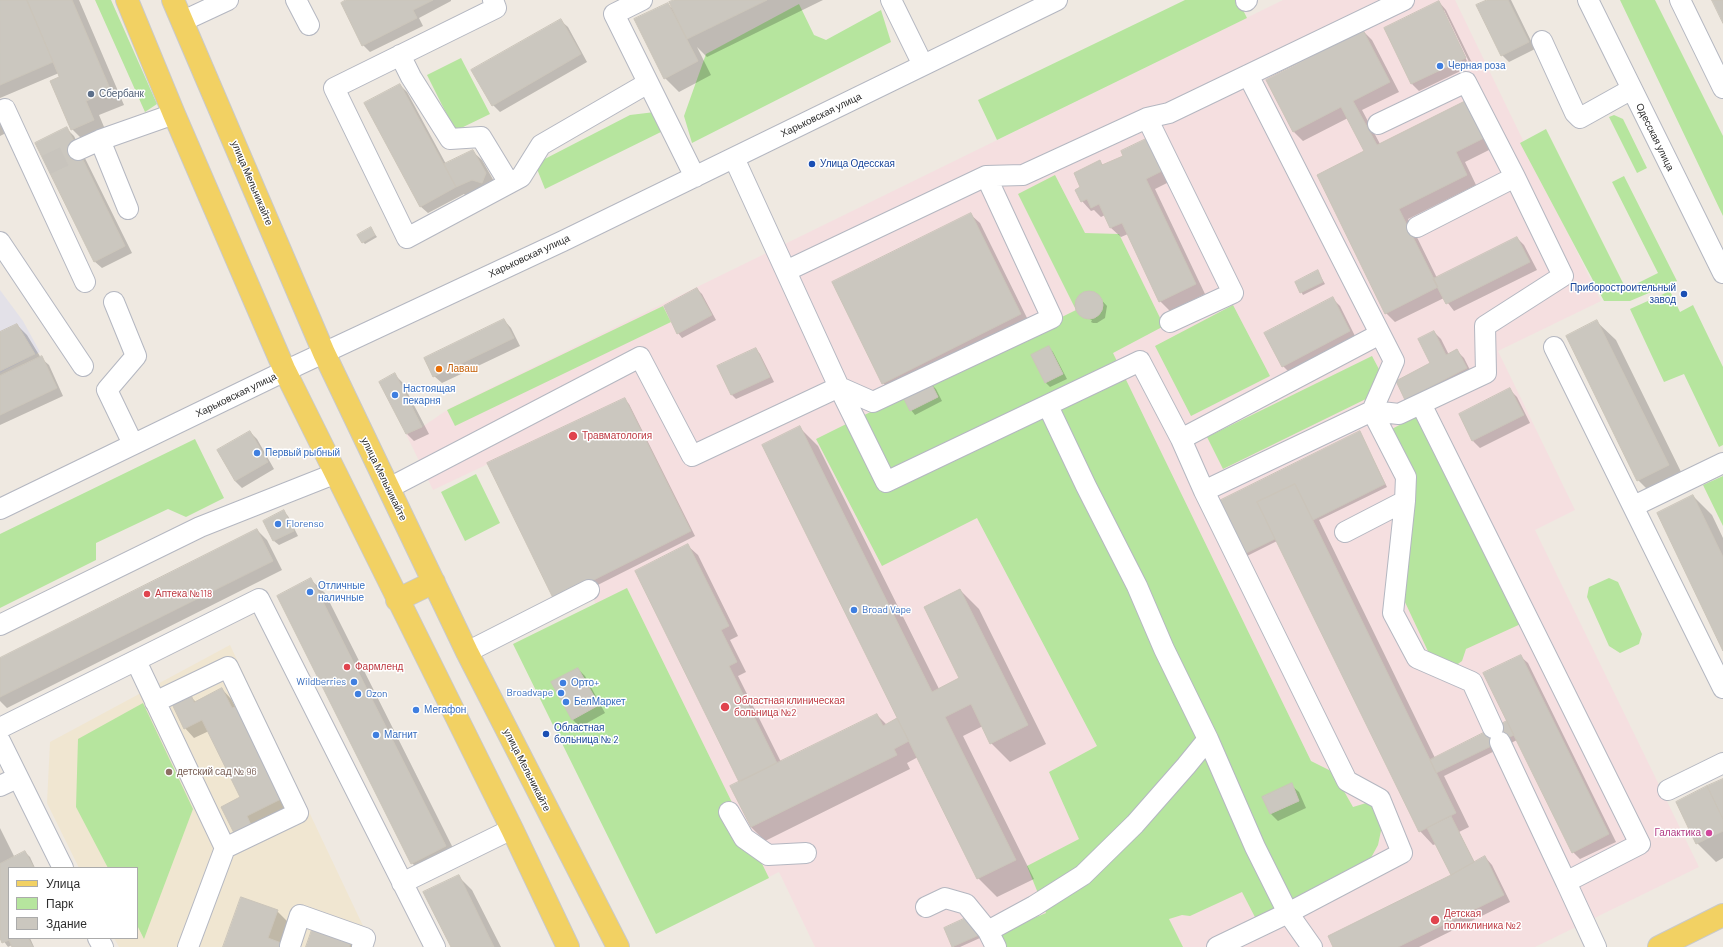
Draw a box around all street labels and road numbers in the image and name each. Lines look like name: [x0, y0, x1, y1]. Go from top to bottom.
street label: Харьковская улица: [779, 90, 863, 140]
street label: Одесская улица: [1633, 101, 1677, 173]
street label: улица Мельникайте: [229, 139, 275, 227]
street label: Харьковская улица: [486, 232, 572, 280]
street label: Харьковская улица: [194, 370, 278, 420]
street label: улица Мельникайте: [359, 435, 409, 523]
street label: улица Мельникайте: [501, 727, 553, 813]

